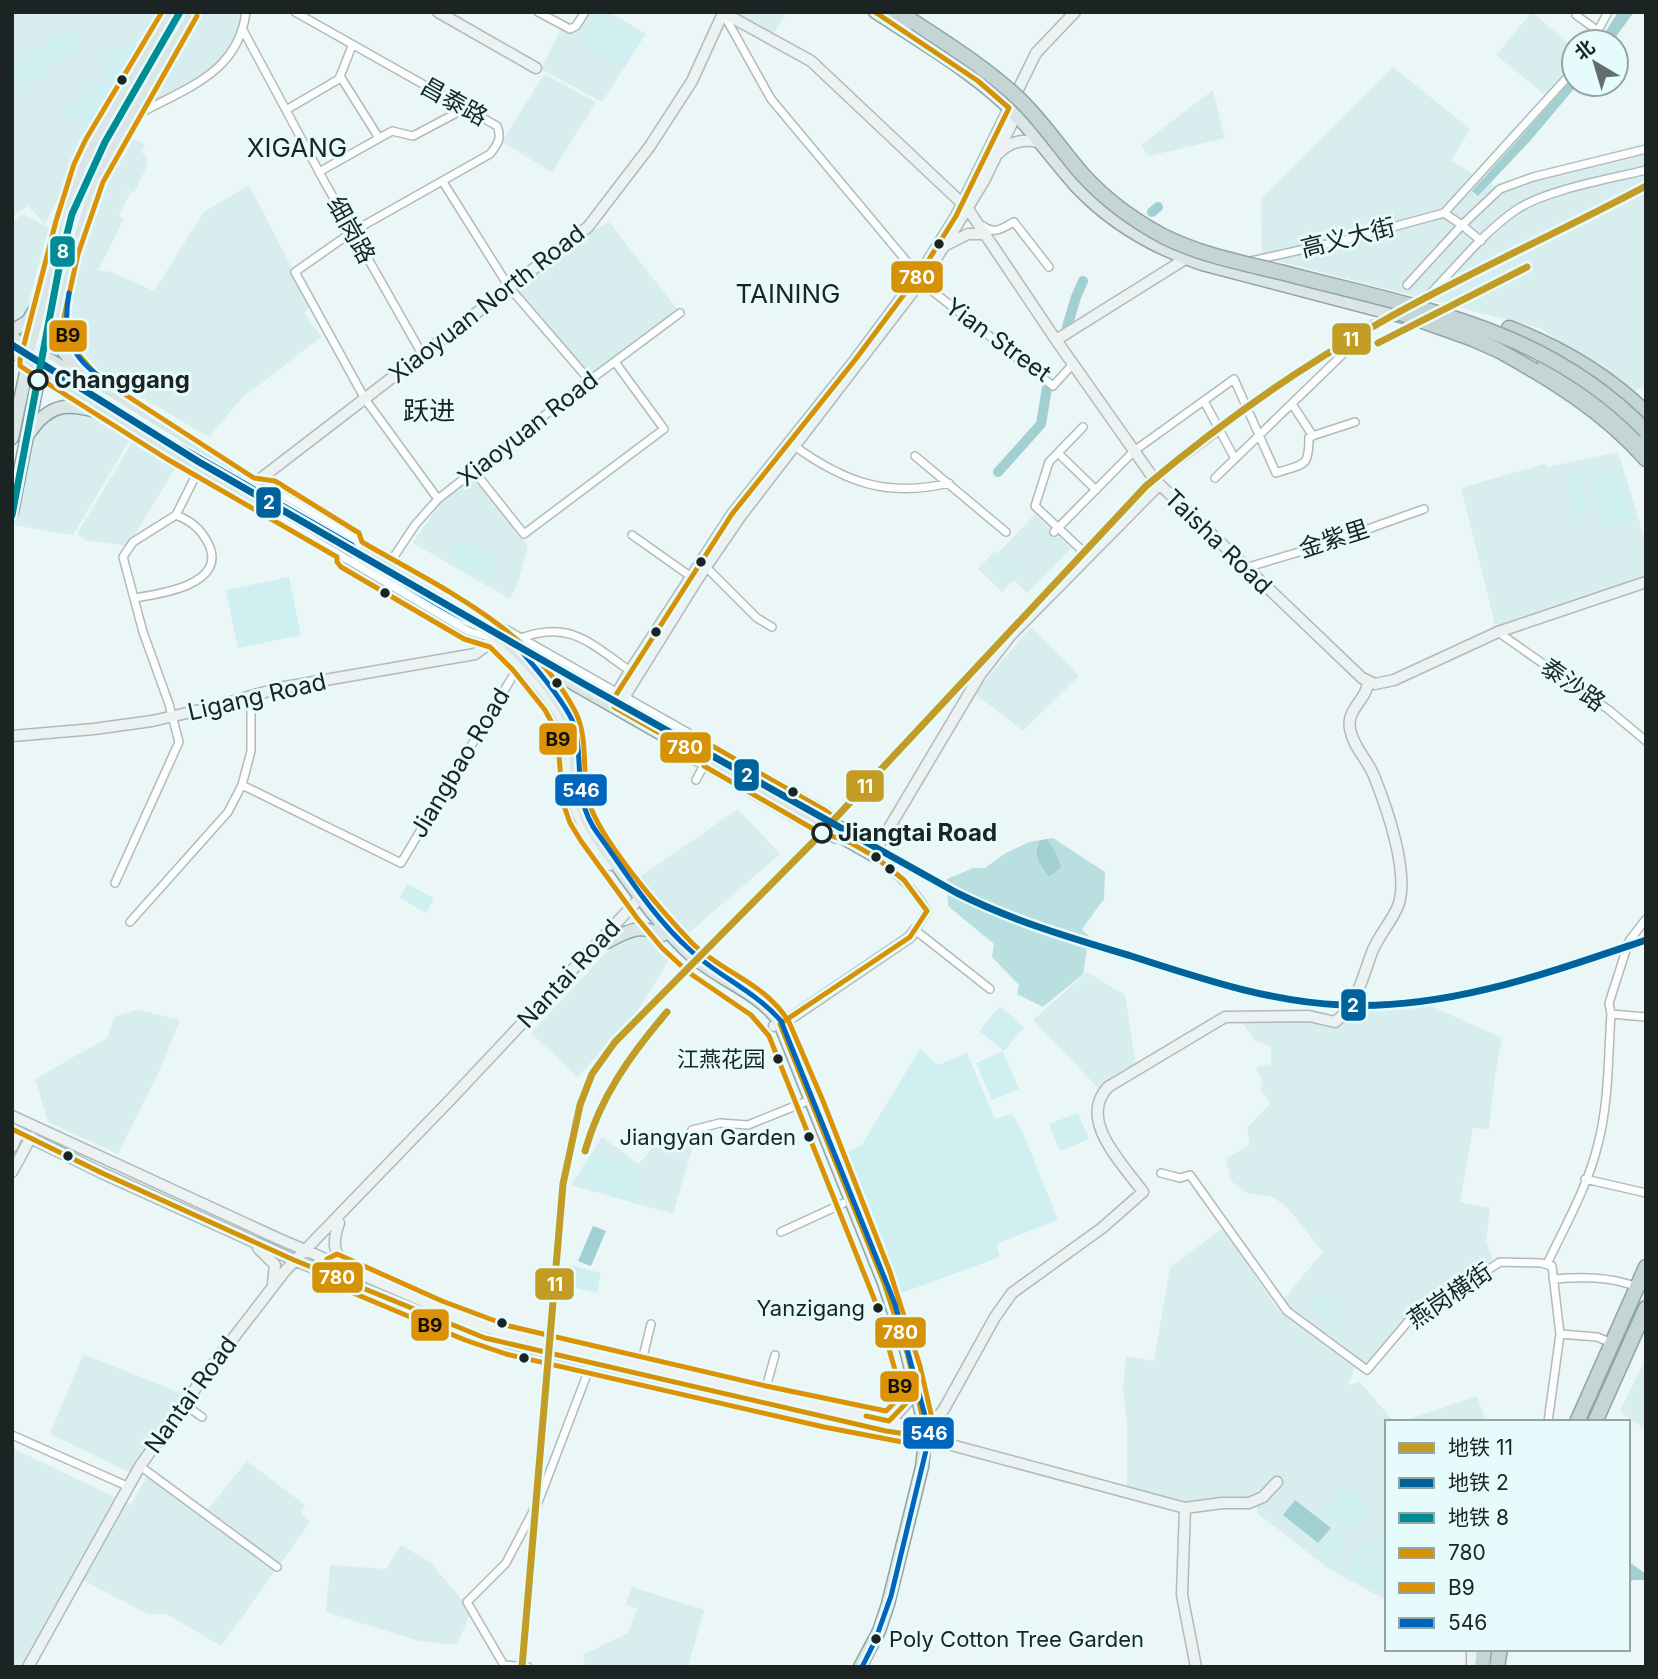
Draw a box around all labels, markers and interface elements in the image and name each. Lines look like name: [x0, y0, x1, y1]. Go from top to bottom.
north arrow: [1560, 28, 1630, 98]
text: 北: [1570, 35, 1599, 65]
street label: 昌泰路: [416, 71, 493, 132]
unlabelled marker: [115, 73, 129, 87]
district label: XIGANG: [247, 132, 347, 163]
street label: 细岗路: [321, 191, 382, 268]
street label: 高义大街: [1298, 212, 1398, 263]
street label: Xiaoyuan North Road: [383, 218, 590, 389]
line badge: 8: [49, 235, 76, 268]
unlabelled marker: [932, 237, 946, 251]
text: 8: [57, 240, 69, 263]
line badge: 780: [890, 260, 944, 294]
text: 780: [899, 266, 935, 289]
district label: TAINING: [735, 278, 841, 309]
street label: Yian Street: [940, 292, 1057, 388]
line badge: B9: [48, 319, 88, 353]
line badge: 11: [1331, 322, 1372, 356]
text: B9: [56, 324, 80, 347]
text: 11: [1343, 328, 1359, 351]
place label: Changgang: [54, 365, 190, 394]
street label: Xiaoyuan Road: [452, 365, 603, 492]
marker: Changgang: [28, 370, 48, 390]
district label: 跃进: [403, 395, 455, 426]
street label: Taisha Road: [1159, 483, 1278, 600]
line badge: 2: [255, 486, 282, 519]
text: 2: [263, 491, 275, 514]
street label: 金紫里: [1295, 514, 1373, 563]
unlabelled marker: [694, 555, 708, 569]
unlabelled marker: [378, 586, 392, 600]
unlabelled marker: [649, 625, 663, 639]
street label: 泰沙路: [1535, 652, 1611, 717]
street label: Ligang Road: [185, 667, 329, 727]
unlabelled marker: [550, 676, 564, 690]
street label: Jiangbao Road: [404, 683, 516, 843]
line badge: B9: [538, 722, 578, 756]
text: B9: [546, 728, 570, 751]
line badge: 780: [659, 731, 712, 764]
text: 780: [667, 736, 703, 759]
line badge: 2: [733, 758, 760, 792]
text: 2: [741, 764, 753, 787]
line badge: 11: [845, 769, 885, 803]
line badge: 546: [554, 773, 608, 807]
text: 11: [857, 775, 873, 798]
text: 546: [562, 779, 600, 802]
unlabelled marker: [786, 785, 800, 799]
place label: Jiangtai Road: [838, 818, 997, 847]
marker: Jiangtai Road: [812, 823, 832, 843]
unlabelled marker: [869, 850, 883, 864]
unlabelled marker: [883, 862, 897, 876]
street label: Nantai Road: [511, 913, 626, 1034]
line badge: 2: [1340, 988, 1367, 1022]
text: 2: [1347, 994, 1359, 1017]
place label: 江燕花园: [677, 1046, 765, 1072]
marker: 江燕花园: [771, 1052, 785, 1066]
place label: Jiangyan Garden: [619, 1124, 796, 1150]
marker: Jiangyan Garden: [802, 1130, 816, 1144]
unlabelled marker: [61, 1149, 75, 1163]
street label: 燕岗横街: [1402, 1257, 1498, 1334]
line badge: 780: [311, 1261, 364, 1294]
text: 780: [319, 1266, 355, 1289]
line badge: 11: [534, 1267, 575, 1301]
text: 11: [547, 1273, 563, 1296]
place label: Yanzigang: [756, 1295, 865, 1321]
marker: Yanzigang: [871, 1301, 885, 1315]
line badge: B9: [410, 1308, 450, 1342]
text: B9: [418, 1314, 442, 1337]
unlabelled marker: [495, 1316, 509, 1330]
line badge: 780: [874, 1316, 927, 1349]
text: 780: [882, 1321, 918, 1344]
street label: Nantai Road: [138, 1331, 243, 1459]
unlabelled marker: [517, 1351, 531, 1365]
line badge: B9: [879, 1370, 920, 1403]
text: B9: [888, 1375, 912, 1398]
line badge: 546: [902, 1416, 955, 1450]
legend: [1385, 1420, 1630, 1651]
text: 546: [910, 1422, 948, 1445]
text: 地铁 11: [1448, 1435, 1513, 1460]
text: 地铁 2: [1448, 1470, 1509, 1495]
text: 地铁 8: [1448, 1505, 1509, 1530]
text: 780: [1448, 1540, 1486, 1565]
text: B9: [1448, 1575, 1475, 1600]
text: 546: [1448, 1610, 1487, 1635]
place label: Poly Cotton Tree Garden: [889, 1626, 1144, 1652]
marker: Poly Cotton Tree Garden: [869, 1632, 883, 1646]

